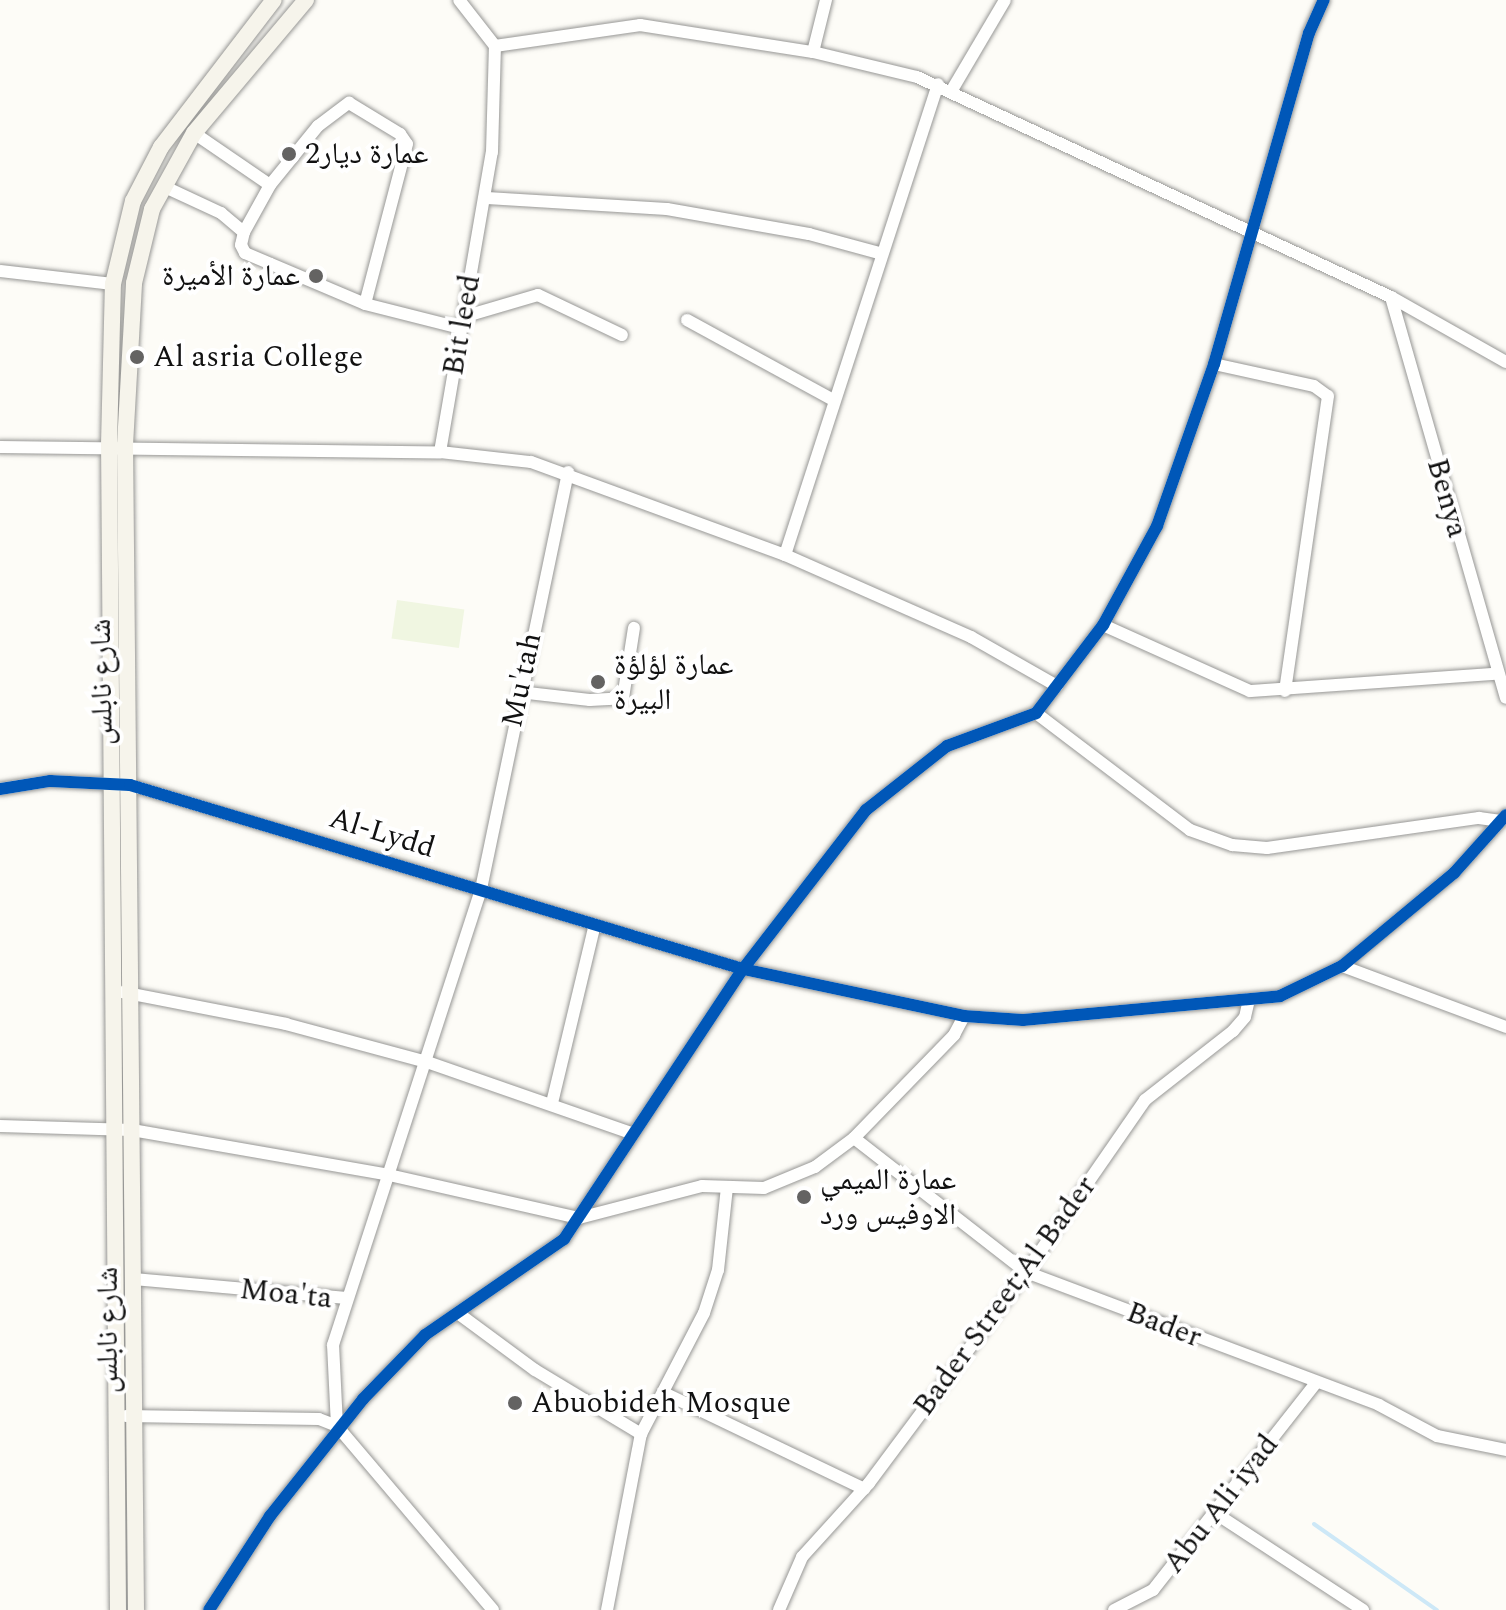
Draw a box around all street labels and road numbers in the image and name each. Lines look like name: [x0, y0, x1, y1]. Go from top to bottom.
street label: Bit leed: [435, 272, 489, 378]
street label: Benya: [1419, 454, 1475, 542]
street label: شارع نابلس: [83, 618, 121, 746]
street label: Mu'tah: [494, 629, 550, 731]
street label: Al-Lydd: [325, 800, 439, 866]
street label: Bader Street;Al Bader: [906, 1169, 1104, 1423]
street label: شارع نابلس: [90, 1267, 126, 1393]
street label: Moa'ta: [238, 1271, 334, 1317]
street label: Bader: [1121, 1294, 1207, 1356]
street label: Abu Ali iyad: [1156, 1427, 1286, 1581]

